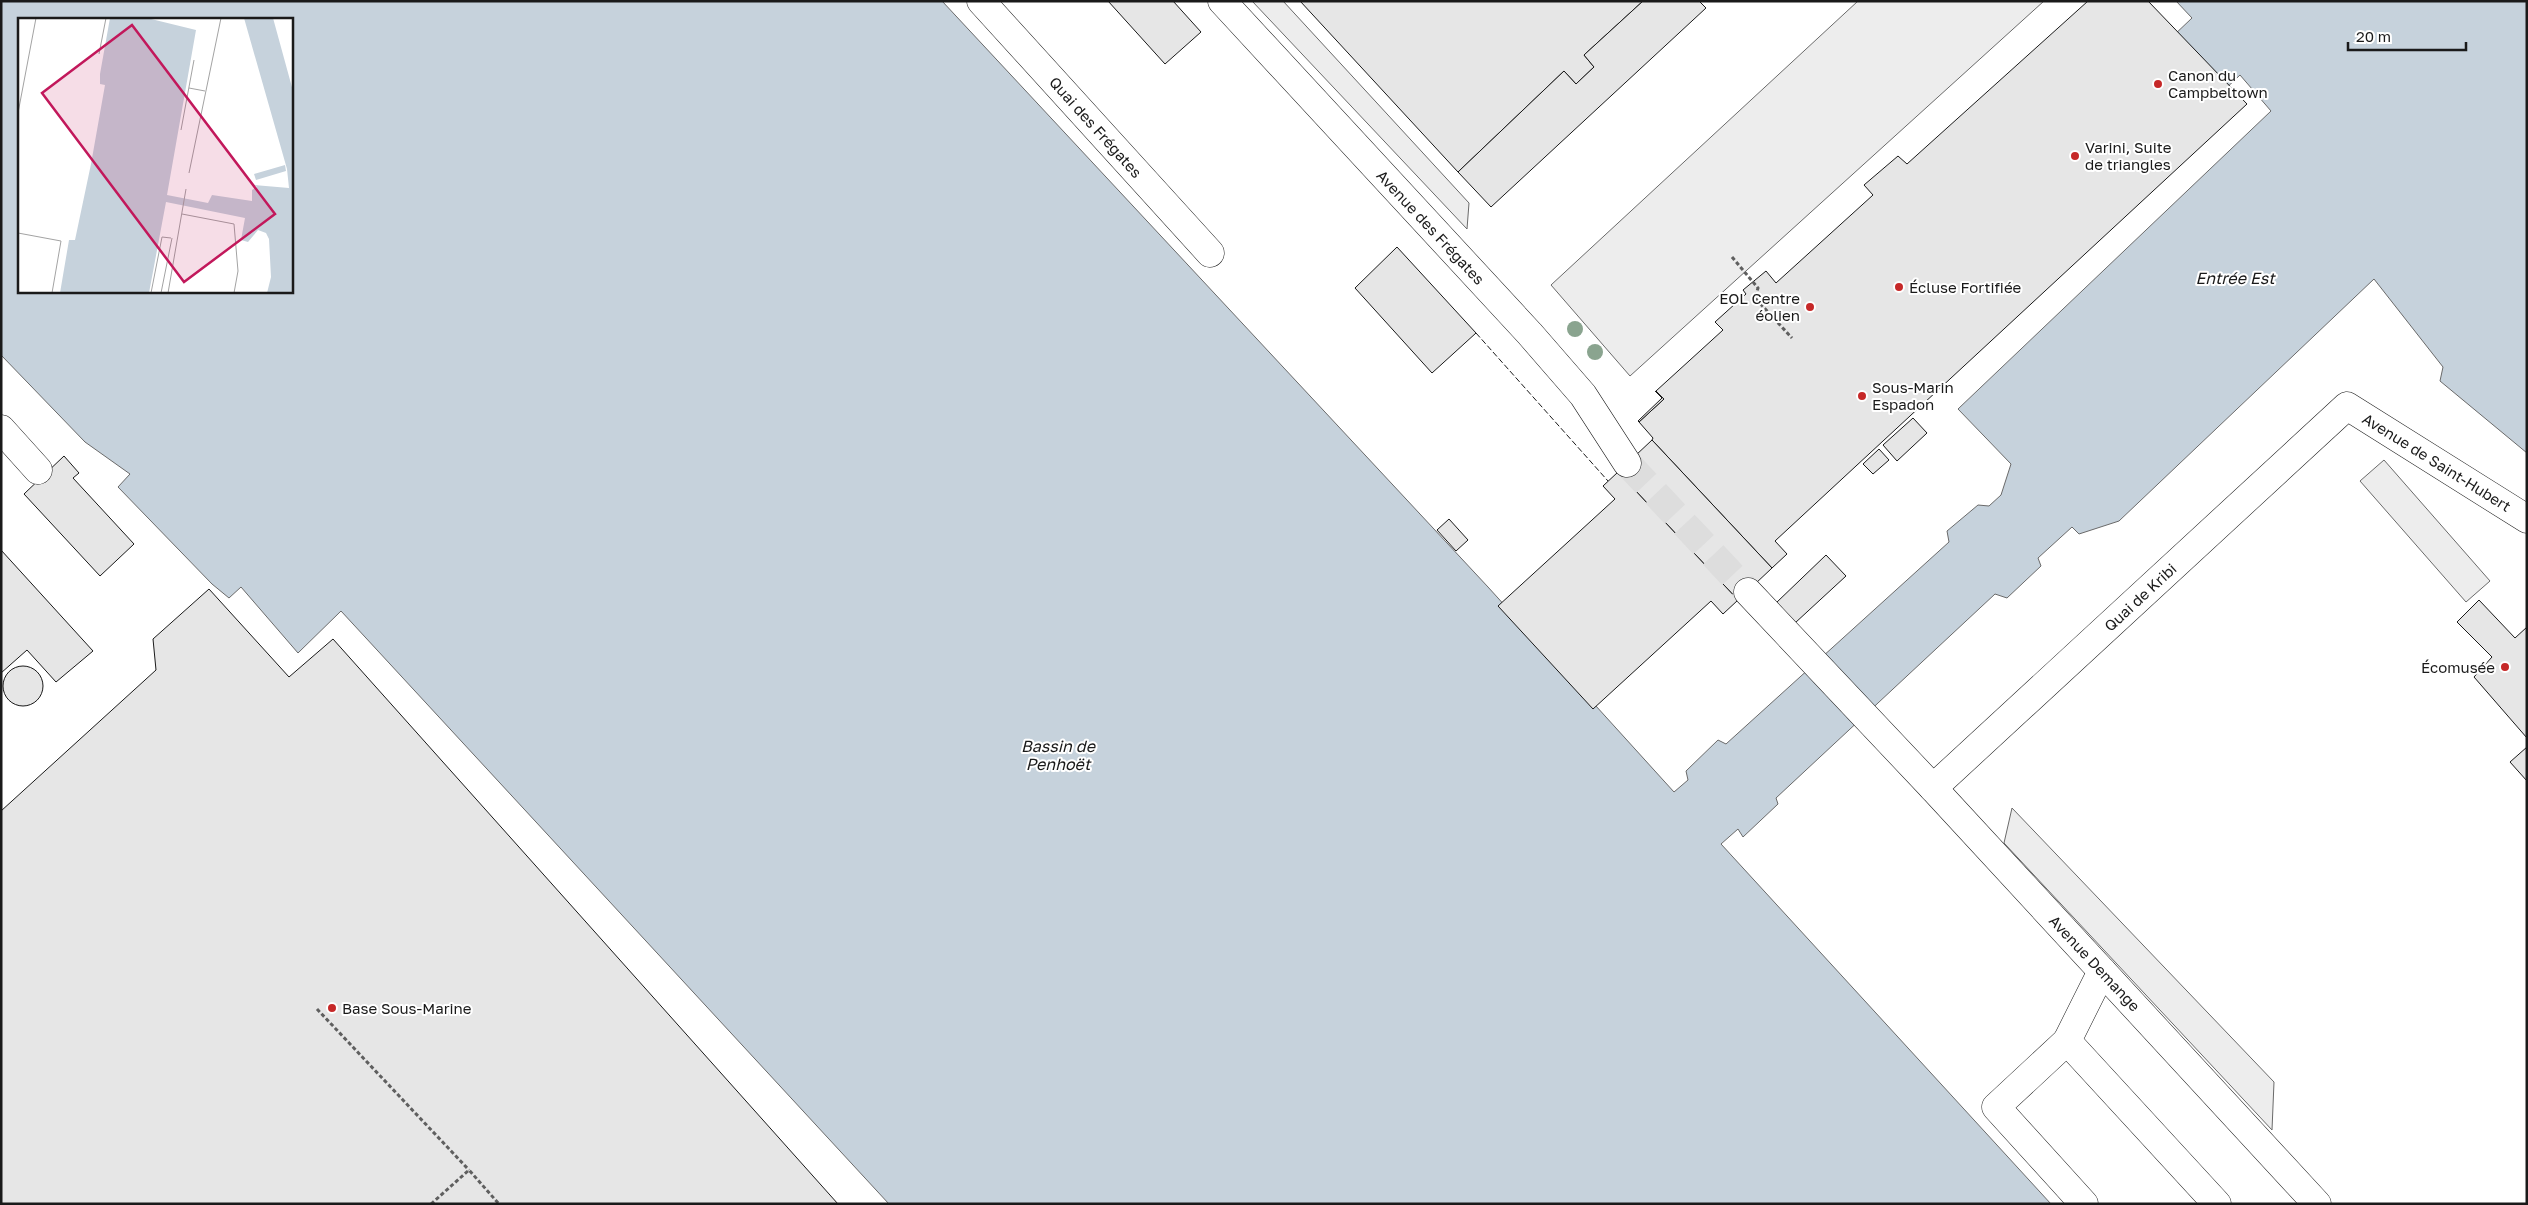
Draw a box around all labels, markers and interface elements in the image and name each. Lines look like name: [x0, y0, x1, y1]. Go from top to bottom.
inset map: [18, 18, 292, 292]
scale bar: [2348, 20, 2466, 52]
text: 20 m: [2356, 27, 2391, 45]
place label: Canon du Campbeltown: [2168, 66, 2268, 101]
street label: Quai des Frégates: [1046, 73, 1146, 181]
marker: Canon du Campbeltown: [2152, 78, 2164, 90]
place label: Varini, Suite de triangles: [2085, 138, 2172, 173]
marker: Varini, Suite de triangles: [2069, 150, 2081, 162]
street label: Avenue des Frégates: [1373, 166, 1489, 288]
water label: Entrée Est: [2195, 268, 2276, 288]
place label: Écluse Fortifiée: [1909, 278, 2022, 296]
marker: Écluse Fortifiée: [1893, 281, 1905, 293]
place label: EOL Centre éolien: [1719, 289, 1800, 324]
marker: EOL Centre éolien: [1804, 301, 1816, 313]
place label: Sous-Marin Espadon: [1872, 378, 1954, 413]
marker: Sous-Marin Espadon: [1856, 390, 1868, 402]
street label: Avenue de Saint-Hubert: [2360, 409, 2514, 515]
street label: Quai de Kribi: [2100, 559, 2180, 635]
place label: Écomusée: [2421, 658, 2495, 676]
marker: Écomusée: [2499, 661, 2511, 673]
water label: Bassin de Penhoët: [1021, 736, 1097, 774]
street label: Avenue Demange: [2046, 911, 2144, 1015]
place label: Base Sous-Marine: [342, 999, 472, 1017]
marker: Base Sous-Marine: [326, 1002, 338, 1014]

